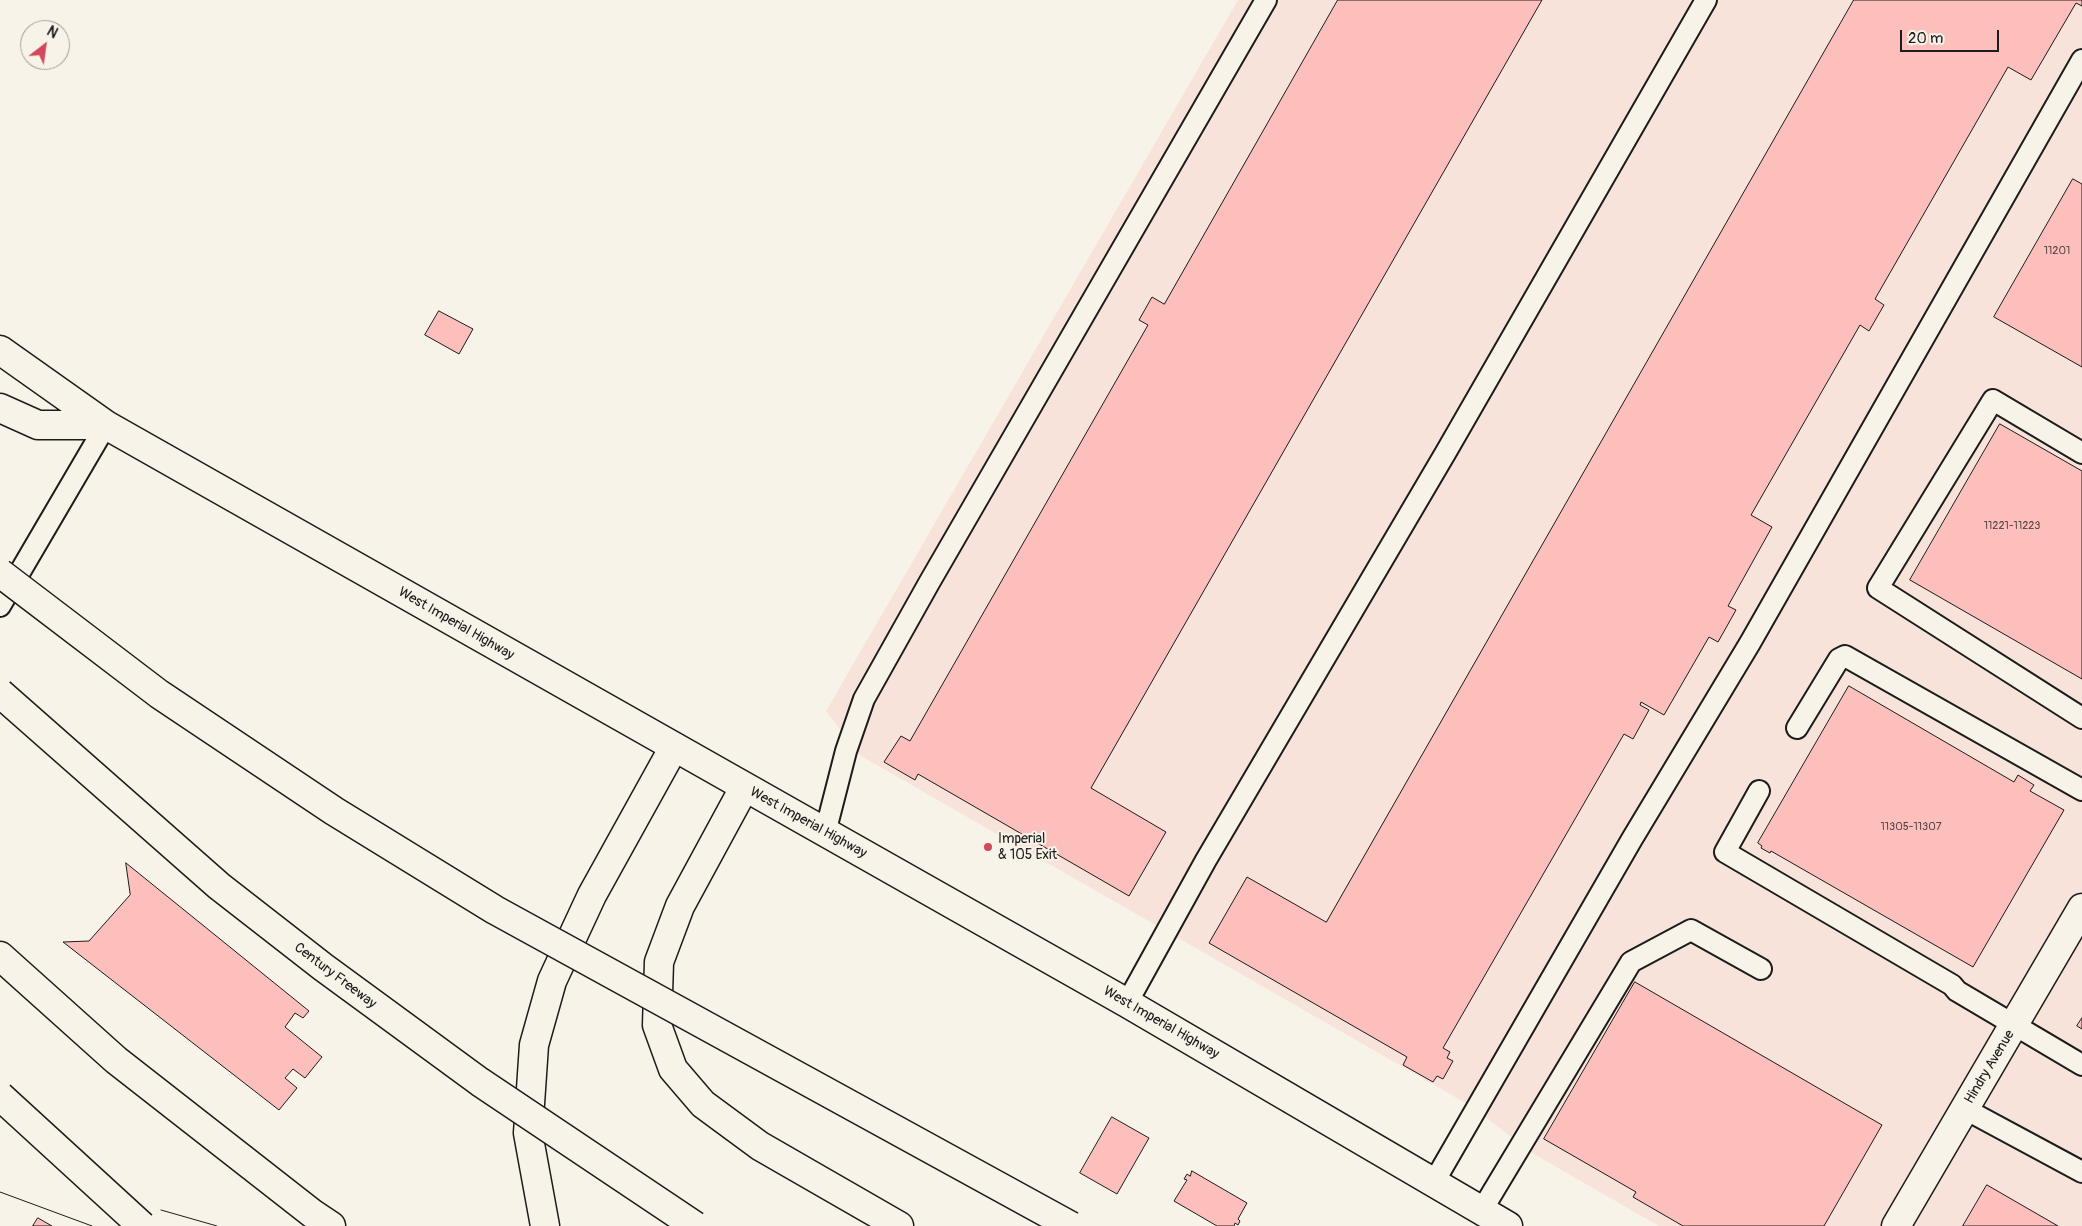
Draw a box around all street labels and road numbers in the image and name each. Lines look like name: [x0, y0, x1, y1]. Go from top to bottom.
street label: West Imperial Highway: [395, 584, 517, 664]
street label: West Imperial Highway: [747, 784, 869, 862]
street label: Century Freeway: [291, 940, 379, 1012]
street label: West Imperial Highway: [1100, 983, 1222, 1063]
street label: Hindry Avenue: [1961, 1027, 2019, 1107]

